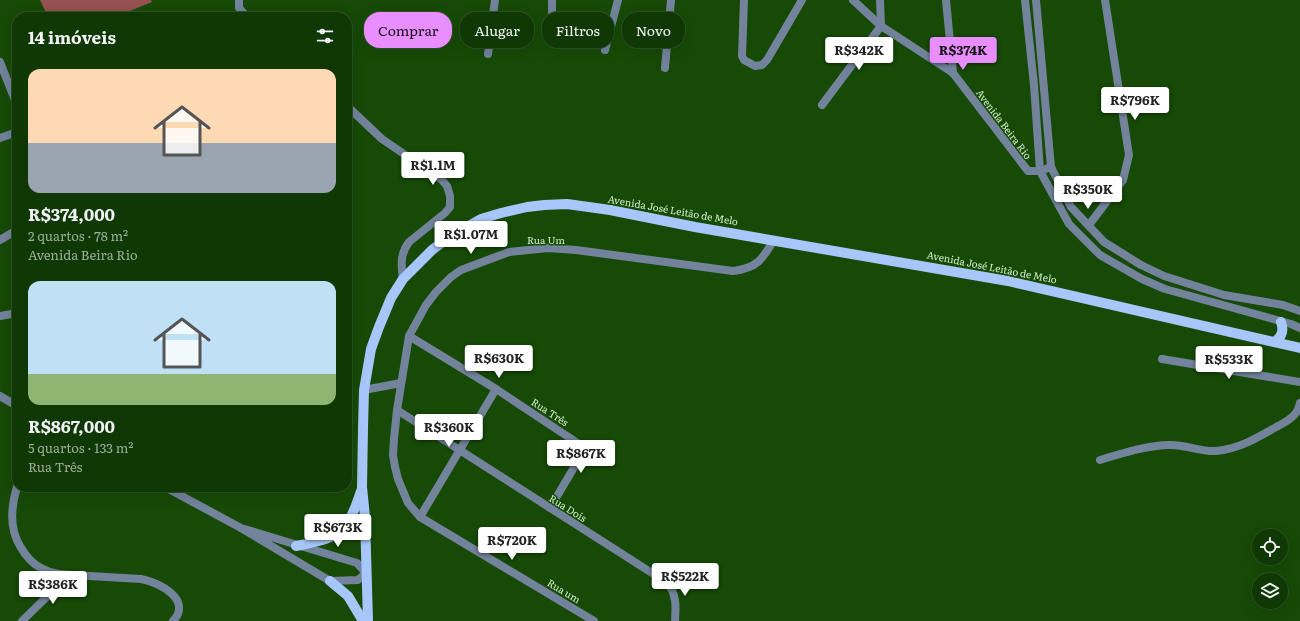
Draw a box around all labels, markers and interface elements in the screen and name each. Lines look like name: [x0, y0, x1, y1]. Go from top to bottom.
chip: Comprar: [364, 12, 452, 48]
chip: Alugar: [460, 12, 534, 48]
chip: Filtros: [542, 12, 614, 48]
chip: Novo: [622, 12, 685, 48]
text: 14 imóveis: [28, 24, 116, 49]
icon: filters: [314, 25, 336, 47]
pin: R$342K: [826, 37, 892, 71]
pin: R$374K: [930, 37, 996, 71]
text: R$342K: [834, 40, 884, 59]
text: R$374K: [939, 40, 987, 59]
street label: Avenida Beira Rio: [973, 85, 1036, 162]
pin: R$796K: [1102, 87, 1168, 121]
text: R$796K: [1110, 90, 1160, 109]
icon: home: [146, 95, 218, 167]
pin: R$1.1M: [400, 152, 466, 186]
text: R$1.1M: [410, 155, 456, 174]
pin: R$350K: [1055, 176, 1121, 210]
text: R$350K: [1063, 179, 1113, 198]
street label: Avenida José Leitão de Melo: [607, 191, 740, 228]
text: R$374,000: [28, 201, 115, 226]
pin: R$1.07M: [434, 221, 508, 255]
text: R$1.07M: [444, 224, 498, 243]
text: 2 quartos · 78 m²: [28, 226, 128, 245]
street label: Rua Um: [527, 232, 565, 247]
text: Avenida Beira Rio: [28, 245, 138, 264]
street label: Avenida José Leitão de Melo: [926, 247, 1059, 287]
icon: home: [146, 307, 218, 379]
pin: R$630K: [466, 345, 532, 379]
pin: R$533K: [1196, 346, 1262, 380]
text: R$630K: [474, 348, 524, 367]
text: R$533K: [1205, 349, 1253, 368]
street label: Rua Três: [529, 394, 572, 430]
text: R$867,000: [28, 413, 115, 438]
pin: R$360K: [416, 414, 482, 448]
text: R$360K: [424, 417, 474, 436]
text: 5 quartos · 133 m²: [28, 438, 134, 457]
pin: R$867K: [548, 440, 614, 474]
text: R$867K: [556, 443, 606, 462]
text: Rua Três: [28, 457, 82, 476]
street label: Rua Dois: [547, 490, 590, 525]
pin: R$673K: [305, 514, 371, 548]
text: R$673K: [313, 517, 363, 536]
pin: R$720K: [479, 527, 545, 561]
map controls: [1252, 529, 1288, 609]
button: locate: [1252, 529, 1288, 565]
text: R$720K: [487, 530, 537, 549]
pin: R$522K: [652, 563, 718, 597]
text: R$522K: [661, 566, 709, 585]
pin: R$386K: [20, 571, 86, 605]
button: layers: [1252, 573, 1288, 609]
text: R$386K: [28, 574, 78, 593]
street label: Rua um: [545, 575, 584, 607]

